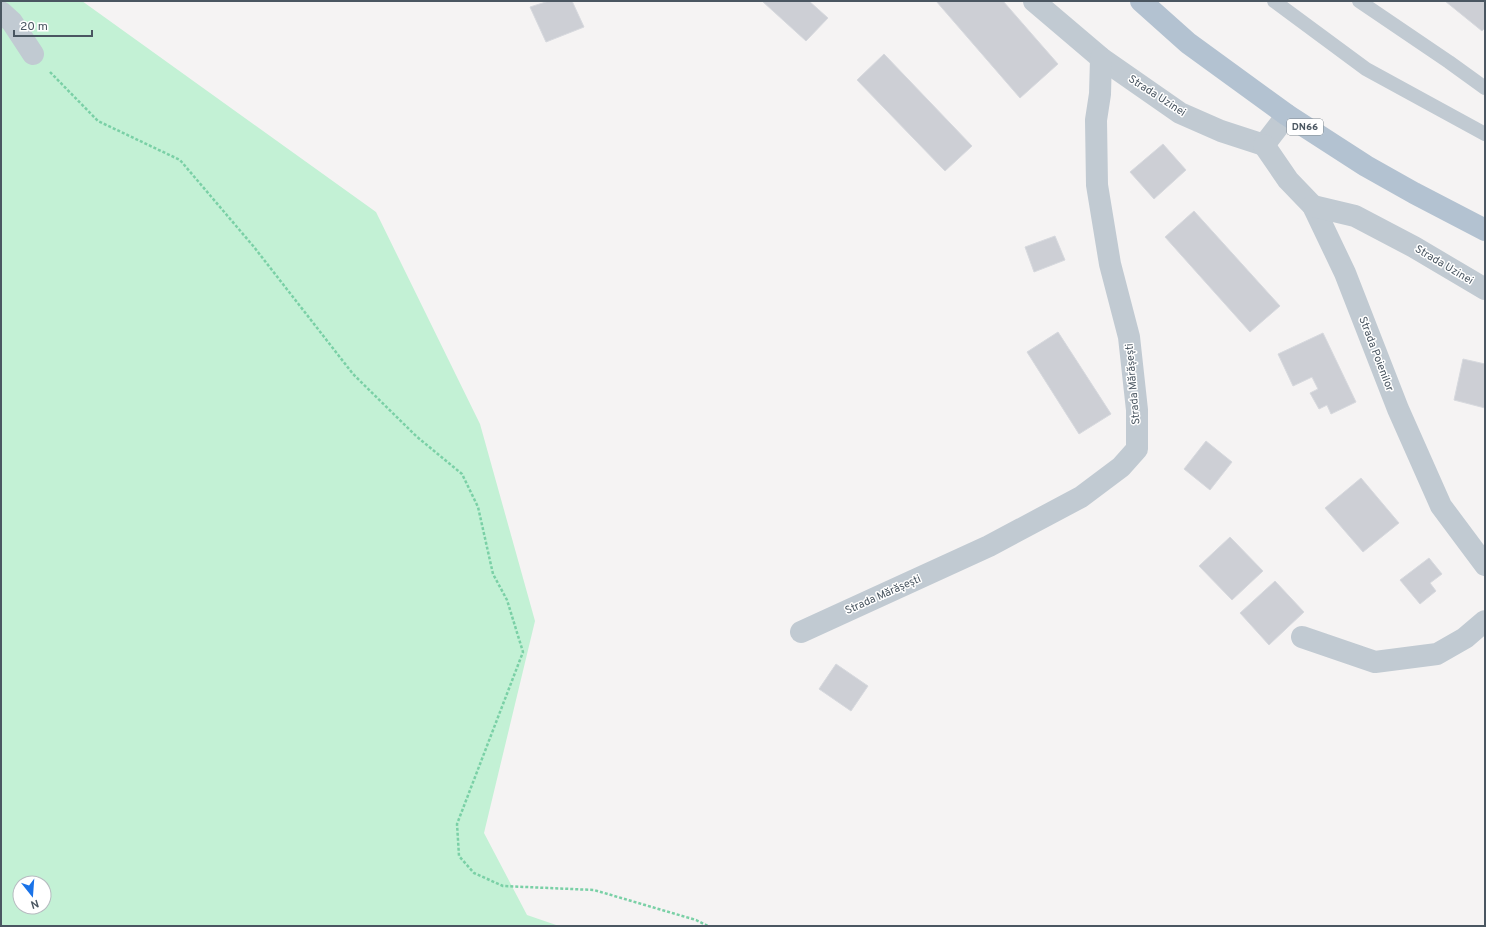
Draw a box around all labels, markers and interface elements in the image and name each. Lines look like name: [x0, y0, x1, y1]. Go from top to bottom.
scale bar: [14, 12, 92, 38]
text: 20 m: [20, 19, 48, 35]
street label: Strada Uzinei: [1126, 72, 1188, 120]
road number: DN66: [1287, 119, 1323, 135]
street label: Strada Uzinei: [1412, 242, 1476, 288]
street label: Strada Poienilor: [1355, 315, 1397, 394]
street label: Strada Mărășești: [1122, 343, 1144, 425]
street label: Strada Mărășești: [843, 572, 923, 618]
north arrow: [12, 875, 52, 915]
text: N: [29, 896, 40, 911]

